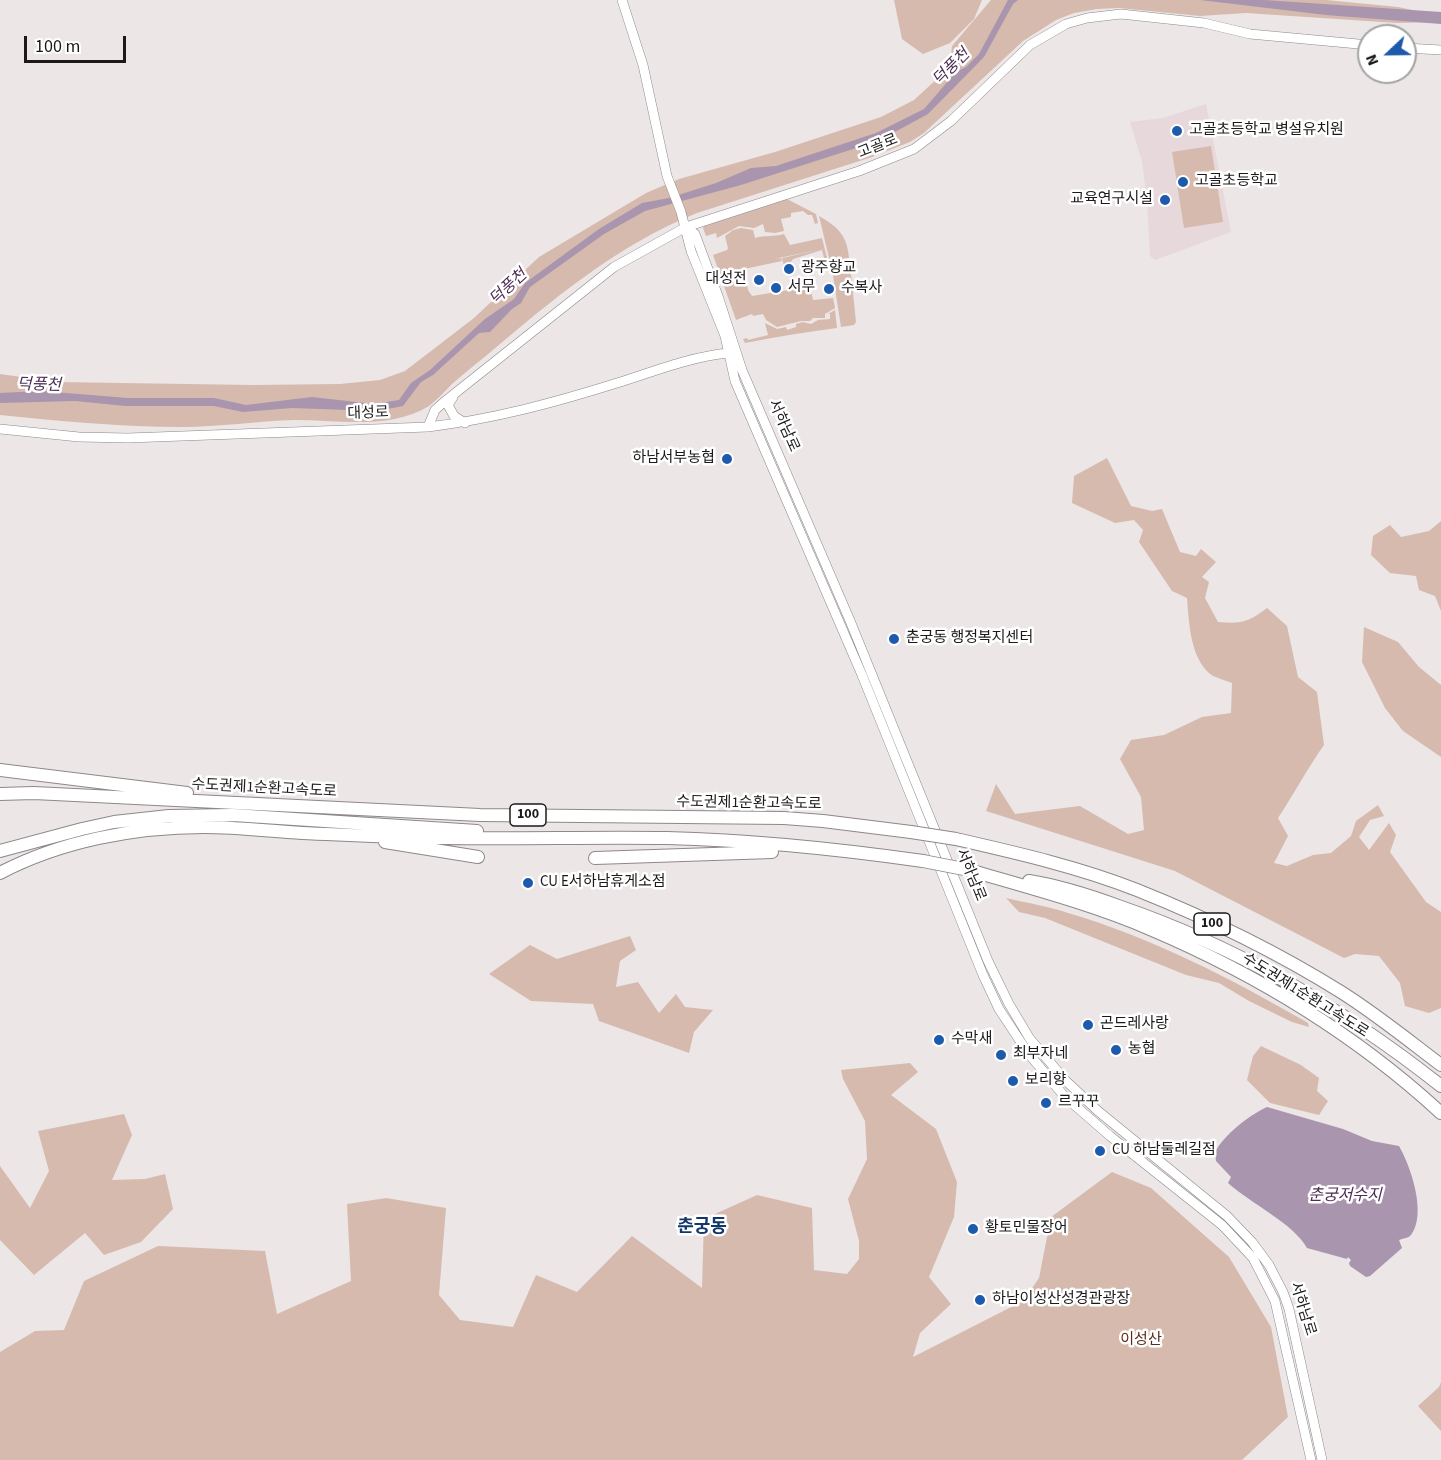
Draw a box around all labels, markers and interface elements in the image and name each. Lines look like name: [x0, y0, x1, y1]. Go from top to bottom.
scale bar: [27, 24, 129, 62]
north arrow: [1357, 24, 1417, 84]
text: 100 m: [35, 34, 80, 59]
water label: 덕풍천: [930, 46, 974, 90]
text: N: [1360, 51, 1384, 69]
place label: 고골초등학교 병설유치원: [1189, 122, 1344, 140]
marker: 고골초등학교 병설유치원: [1170, 124, 1184, 138]
street label: 고골로: [855, 131, 901, 163]
place label: 고골초등학교: [1195, 173, 1278, 191]
marker: 고골초등학교: [1176, 175, 1190, 189]
place label: 교육연구시설: [1070, 191, 1153, 209]
marker: 교육연구시설: [1158, 193, 1172, 207]
place label: 광주향교: [801, 260, 856, 278]
marker: 광주향교: [782, 262, 796, 276]
water label: 덕풍천: [486, 266, 532, 310]
place label: 대성전: [706, 271, 747, 289]
marker: 대성전: [752, 273, 766, 287]
place label: 서무: [788, 279, 816, 297]
place label: 수복사: [841, 280, 882, 298]
marker: 서무: [769, 281, 783, 295]
marker: 수복사: [822, 282, 836, 296]
water label: 덕풍천: [17, 376, 61, 396]
street label: 서하남로: [764, 397, 802, 455]
street label: 대성로: [347, 404, 389, 424]
place label: 하남서부농협: [632, 450, 715, 468]
marker: 하남서부농협: [720, 452, 734, 466]
place label: 춘궁동 행정복지센터: [906, 630, 1033, 648]
marker: 춘궁동 행정복지센터: [887, 632, 901, 646]
street label: 수도권제1순환고속도로: [191, 776, 337, 802]
street label: 수도권제1순환고속도로: [676, 794, 822, 814]
road number: 100: [510, 804, 546, 826]
street label: 서하남로: [951, 846, 989, 904]
place label: CU E서하남휴게소점: [540, 874, 666, 892]
marker: CU E서하남휴게소점: [521, 876, 535, 890]
road number: 100: [1194, 913, 1230, 935]
street label: 수도권제1순환고속도로: [1239, 950, 1371, 1042]
place label: 곤드레사랑: [1100, 1016, 1169, 1034]
marker: 곤드레사랑: [1081, 1018, 1095, 1032]
place label: 수막새: [951, 1031, 992, 1049]
marker: 수막새: [932, 1033, 946, 1047]
place label: 농협: [1128, 1041, 1156, 1059]
marker: 농협: [1109, 1043, 1123, 1057]
place label: 최부자네: [1013, 1046, 1068, 1064]
marker: 최부자네: [994, 1048, 1008, 1062]
place label: 보리향: [1025, 1072, 1066, 1090]
marker: 보리향: [1006, 1074, 1020, 1088]
place label: 르꾸꾸: [1058, 1094, 1099, 1112]
marker: 르꾸꾸: [1039, 1096, 1053, 1110]
place label: CU 하남둘레길점: [1112, 1142, 1216, 1160]
marker: CU 하남둘레길점: [1093, 1144, 1107, 1158]
water label: 춘궁저수지: [1308, 1186, 1382, 1206]
district label: 춘궁동: [677, 1217, 727, 1239]
place label: 황토민물장어: [985, 1220, 1068, 1238]
marker: 황토민물장어: [966, 1222, 980, 1236]
street label: 서하남로: [1285, 1280, 1319, 1338]
place label: 하남이성산성경관광장: [992, 1291, 1130, 1309]
marker: 하남이성산성경관광장: [973, 1293, 987, 1307]
park label: 이성산: [1120, 1332, 1162, 1350]

